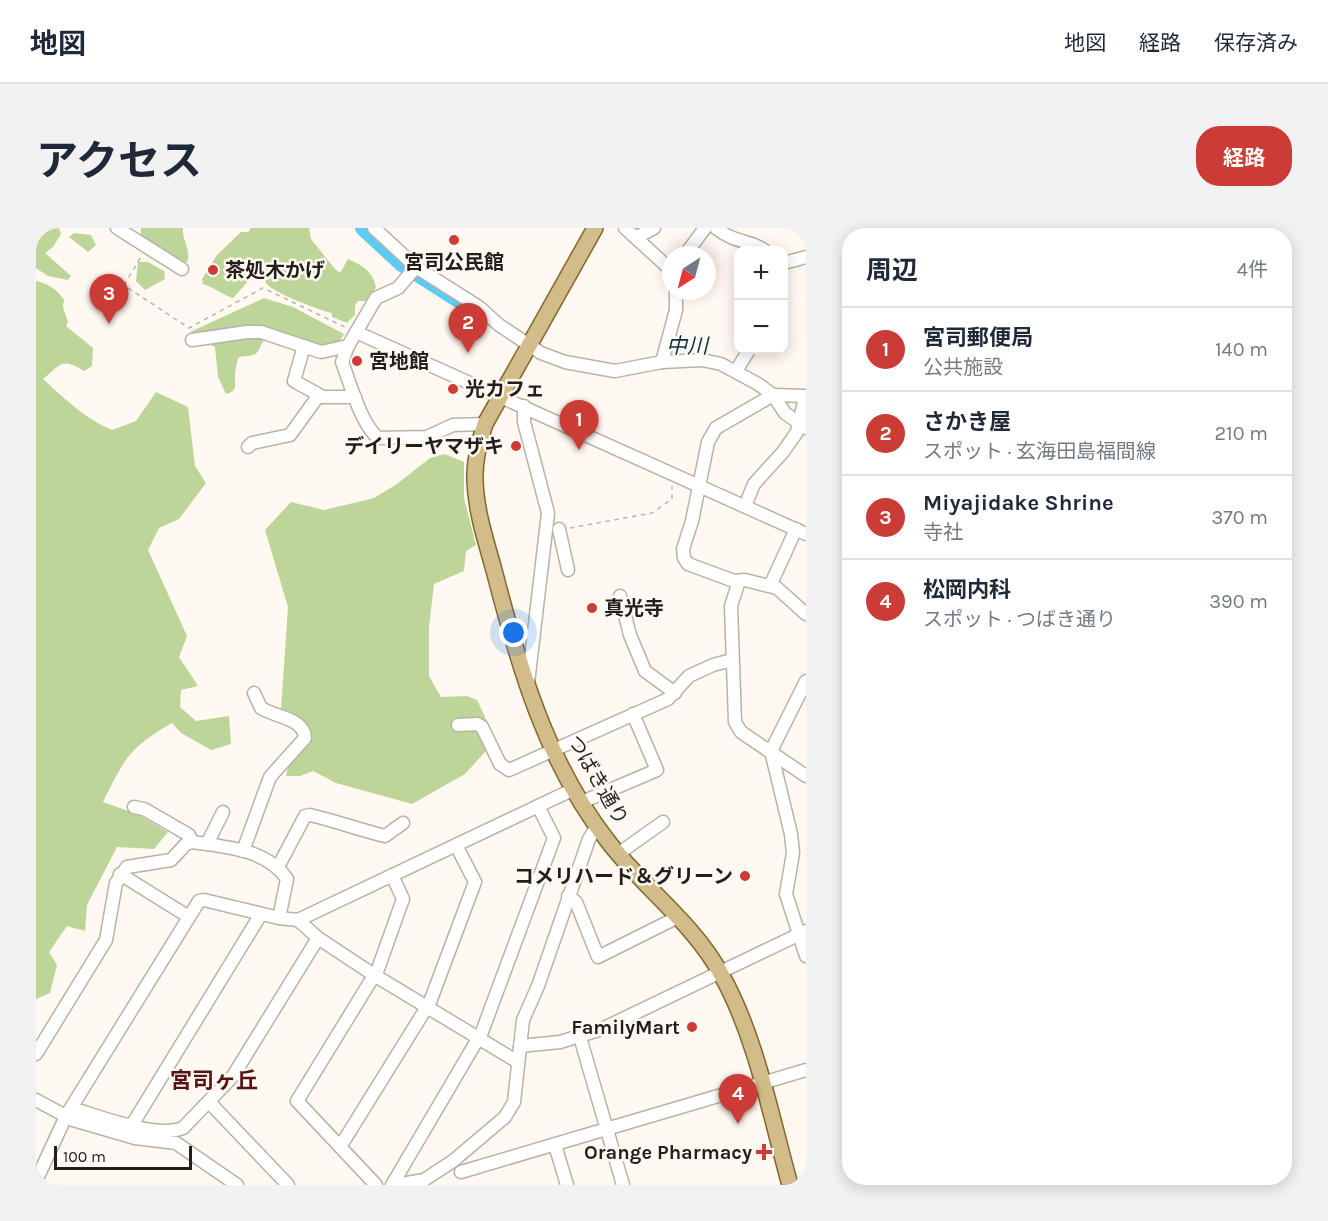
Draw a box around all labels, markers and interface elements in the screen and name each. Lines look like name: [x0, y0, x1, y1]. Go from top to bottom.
text: 地図: [30, 27, 86, 60]
text: 地図: [1064, 31, 1106, 55]
text: 経路: [1139, 31, 1181, 55]
text: 保存済み: [1214, 31, 1298, 55]
button: 経路: [1196, 126, 1292, 186]
text: アクセス: [36, 136, 202, 186]
marker: 宮司公民館: [447, 233, 461, 247]
north arrow: [662, 246, 716, 300]
map controls: [734, 246, 788, 354]
button: +: [734, 246, 788, 300]
place label: 宮司公民館: [404, 251, 504, 274]
text: 周辺: [866, 255, 918, 286]
text: 4件: [1237, 258, 1268, 281]
place label: 茶処木かげ: [225, 259, 325, 282]
marker: 茶処木かげ: [206, 263, 220, 277]
pin: 3: [90, 274, 128, 324]
button: −: [734, 300, 788, 354]
pin: 2: [448, 304, 488, 353]
text: 宮司郵便局: [923, 325, 1033, 351]
water label: 中川: [666, 334, 710, 358]
text: 1: [882, 338, 889, 361]
text: 140 m: [1215, 338, 1268, 361]
place label: 宮地館: [369, 350, 429, 373]
marker: 宮地館: [350, 354, 364, 368]
text: 公共施設: [923, 356, 1003, 379]
place label: 光カフェ: [465, 378, 545, 401]
marker: 光カフェ: [446, 382, 460, 396]
pin: 1: [560, 400, 598, 450]
text: さかき屋: [923, 409, 1011, 435]
text: 2: [879, 422, 892, 445]
text: 210 m: [1214, 422, 1268, 445]
place label: デイリーヤマザキ: [344, 435, 504, 458]
marker: デイリーヤマザキ: [509, 439, 523, 453]
text: スポット · 玄海田島福間線: [923, 440, 1156, 463]
text: Miyajidake Shrine: [923, 490, 1114, 516]
text: 3: [879, 506, 892, 529]
text: 370 m: [1211, 506, 1268, 529]
text: 寺社: [923, 521, 963, 544]
text: 松岡内科: [923, 577, 1011, 603]
text: 4: [880, 590, 891, 613]
text: 390 m: [1209, 590, 1268, 613]
place label: 真光寺: [604, 597, 664, 620]
marker: 真光寺: [585, 601, 599, 615]
text: スポット · つばき通り: [923, 608, 1116, 631]
your location: [499, 618, 528, 647]
street label: つばき通り: [563, 731, 633, 829]
place label: コメリハード＆グリーン: [514, 865, 733, 888]
marker: コメリハード＆グリーン: [738, 869, 752, 883]
place label: FamilyMart: [571, 1016, 680, 1039]
marker: FamilyMart: [685, 1020, 699, 1034]
district label: 宮司ヶ丘: [170, 1068, 258, 1094]
pin: 4: [718, 1074, 758, 1124]
place label: Orange Pharmacy: [584, 1141, 752, 1164]
scale bar: [54, 1143, 192, 1170]
marker: Orange Pharmacy: [757, 1145, 771, 1159]
text: 100 m: [63, 1147, 106, 1166]

